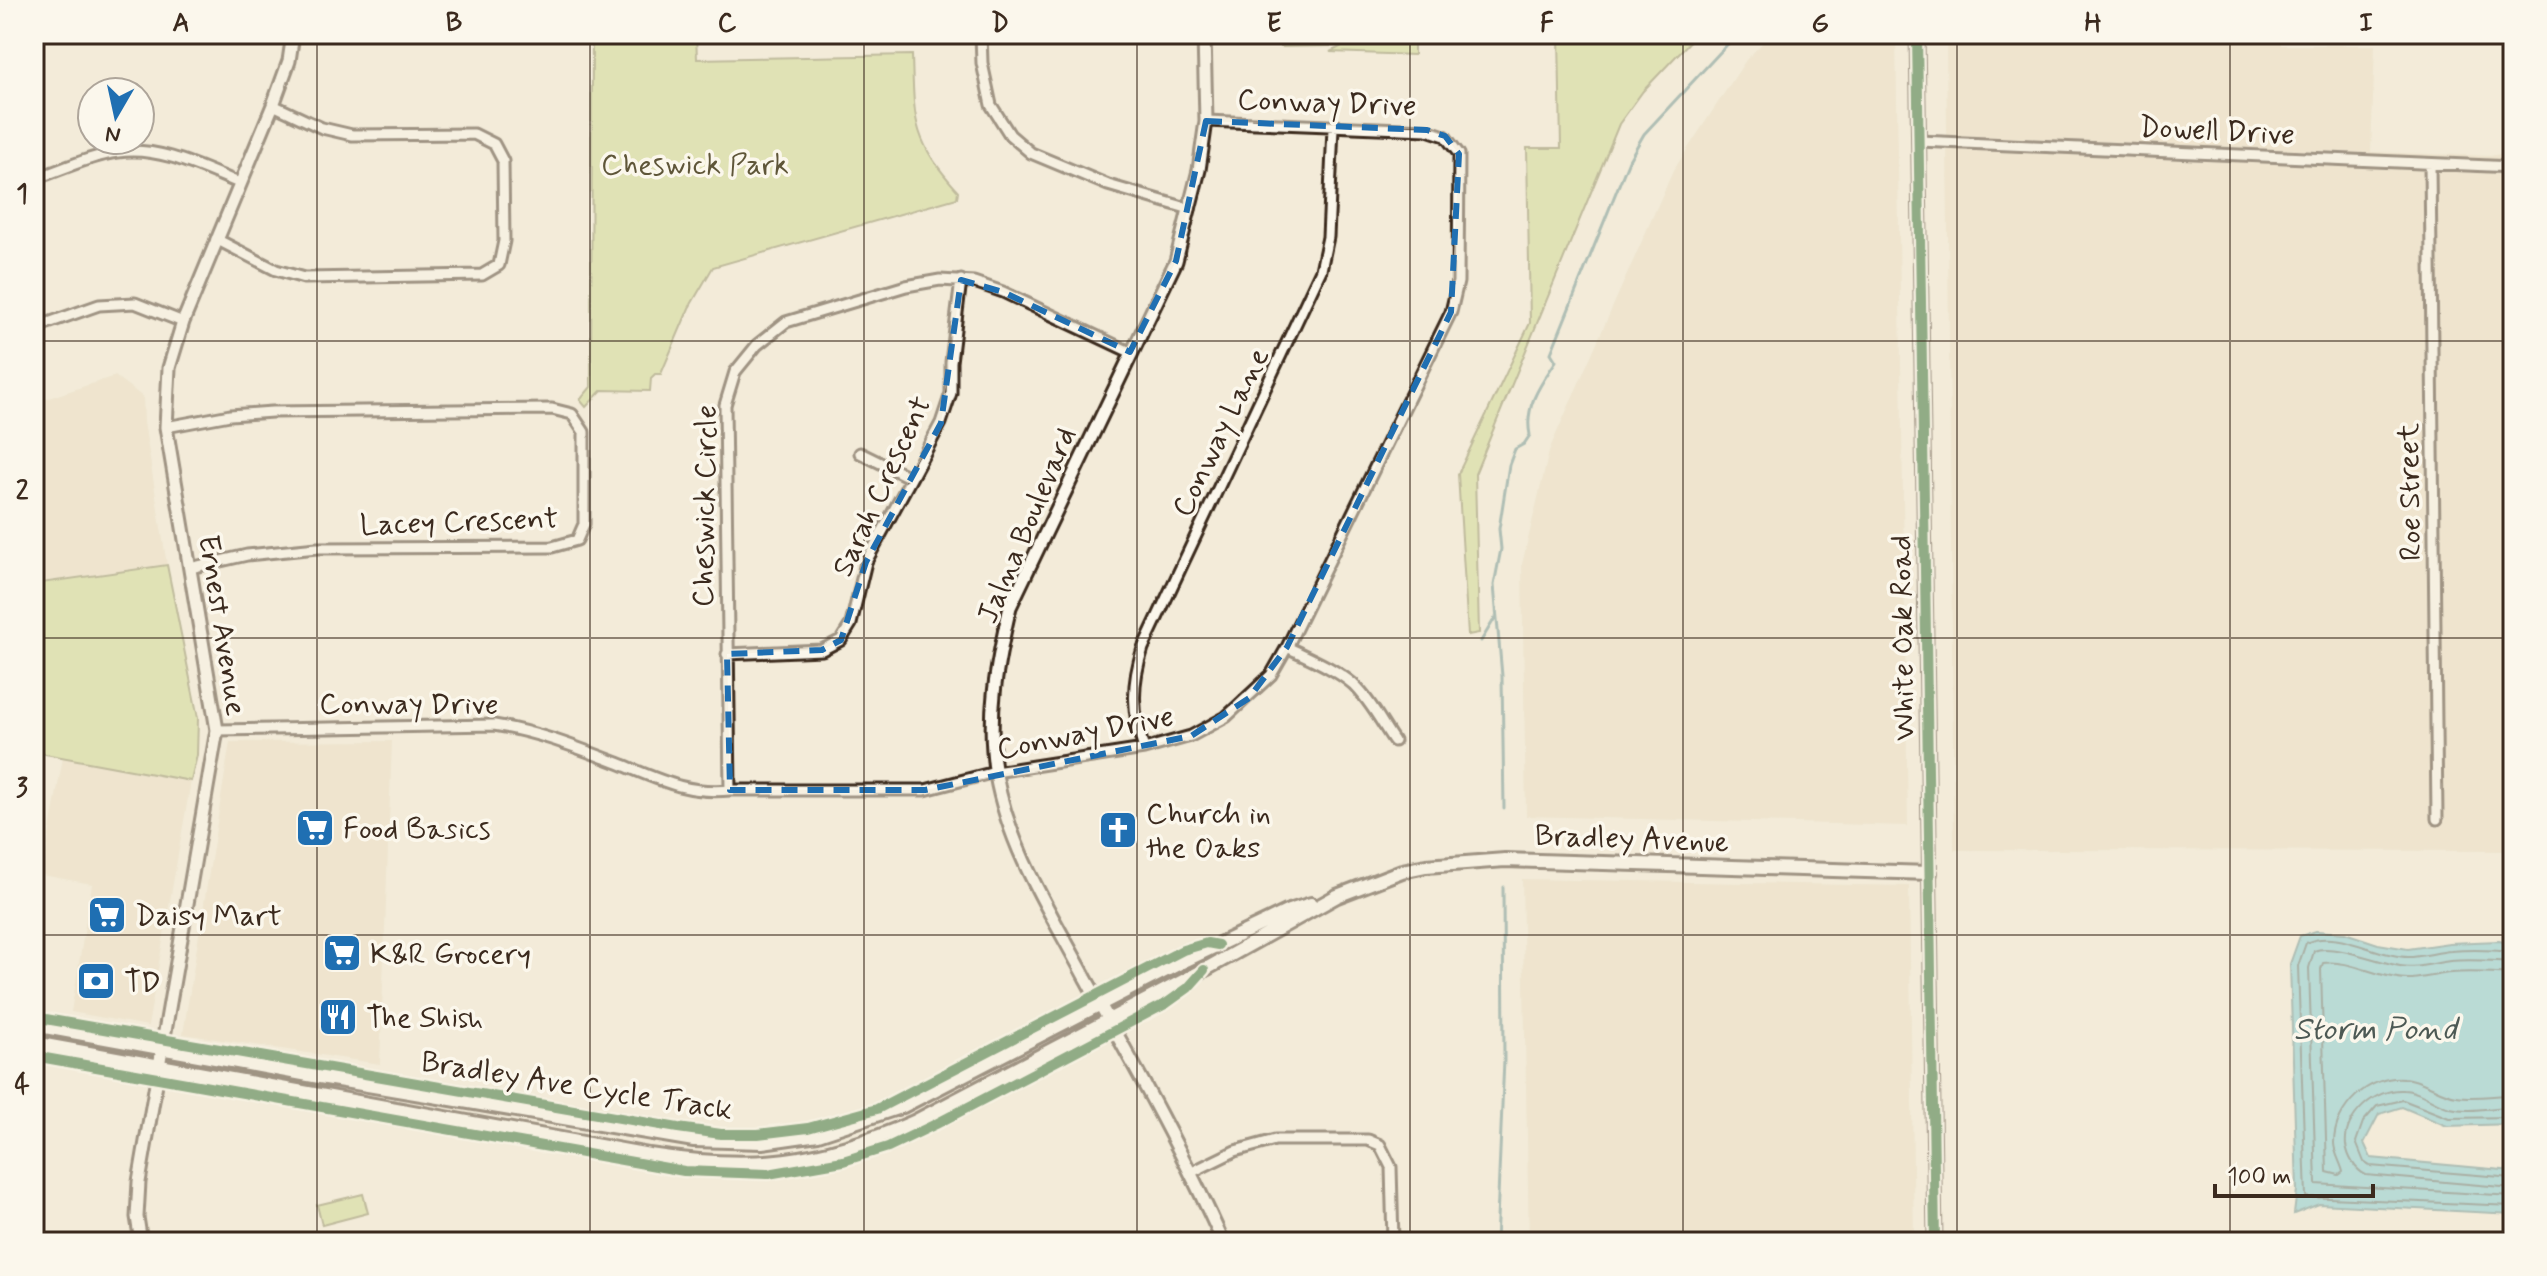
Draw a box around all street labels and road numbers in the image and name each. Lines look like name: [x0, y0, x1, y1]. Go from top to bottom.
street label: Conway Drive: [1237, 81, 1417, 126]
street label: Dowell Drive: [2138, 108, 2296, 155]
street label: Conway Lane: [1164, 342, 1279, 524]
street label: Sarah Crescent: [824, 390, 941, 583]
street label: Cheswick Circle: [684, 405, 727, 608]
street label: Jalna Boulevard: [969, 422, 1086, 629]
street label: Roe Street: [2390, 422, 2431, 561]
street label: Lacey Crescent: [359, 500, 559, 545]
street label: Ernest Avenue: [188, 532, 255, 718]
street label: White Oak Road: [1882, 535, 1925, 741]
street label: Conway Drive: [319, 685, 499, 724]
street label: Conway Drive: [994, 697, 1177, 770]
street label: Bradley Avenue: [1534, 817, 1730, 862]
street label: Bradley Ave Cycle Track: [418, 1043, 735, 1130]

